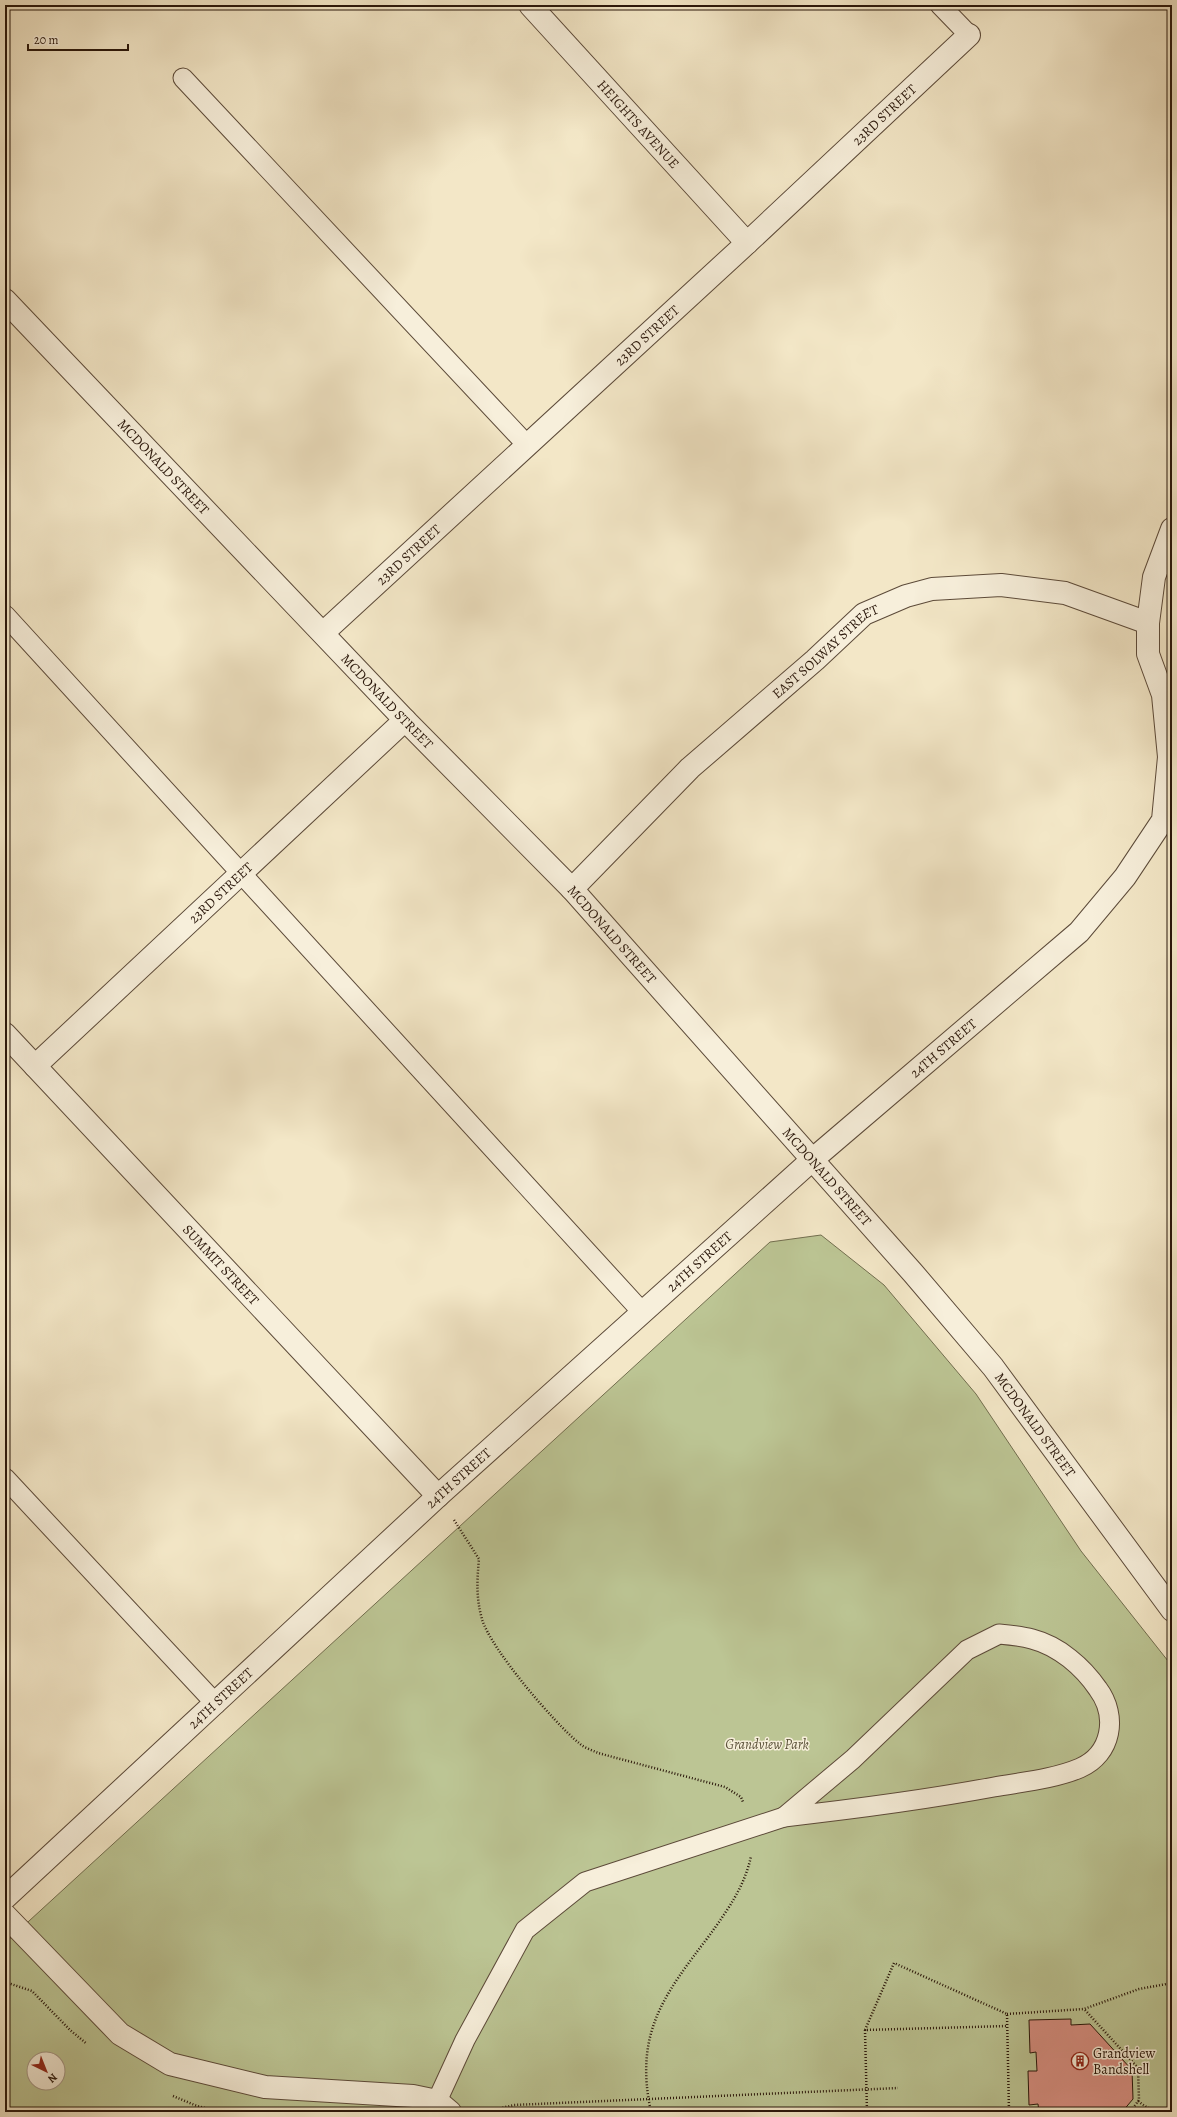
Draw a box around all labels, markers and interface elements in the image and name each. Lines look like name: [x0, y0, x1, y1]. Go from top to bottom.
scale bar: [28, 26, 128, 52]
text: 20 m: [34, 32, 58, 48]
street label: HEIGHTS AVENUE: [593, 76, 684, 172]
street label: 23RD STREET: [848, 79, 921, 149]
street label: 23RD STREET: [610, 300, 684, 370]
street label: MCDONALD STREET: [113, 415, 214, 519]
street label: 23RD STREET: [372, 520, 445, 589]
street label: EAST SOLWAY STREET: [768, 599, 882, 703]
street label: MCDONALD STREET: [337, 649, 438, 753]
street label: 23RD STREET: [184, 857, 257, 927]
street label: MCDONALD STREET: [563, 881, 661, 988]
street label: 24TH STREET: [906, 1014, 981, 1082]
street label: MCDONALD STREET: [778, 1123, 876, 1230]
street label: SUMMIT STREET: [179, 1220, 264, 1309]
street label: 24TH STREET: [662, 1227, 736, 1296]
street label: MCDONALD STREET: [991, 1368, 1080, 1481]
street label: 24TH STREET: [421, 1443, 495, 1512]
street label: 24TH STREET: [184, 1663, 257, 1733]
park label: Grandview Park: [725, 1735, 809, 1754]
place label: Grandview Bandshell: [1093, 2044, 1155, 2079]
north arrow: [26, 2051, 66, 2091]
building icon: Grandview Bandshell: [1070, 2051, 1090, 2071]
text: N: [44, 2070, 61, 2086]

